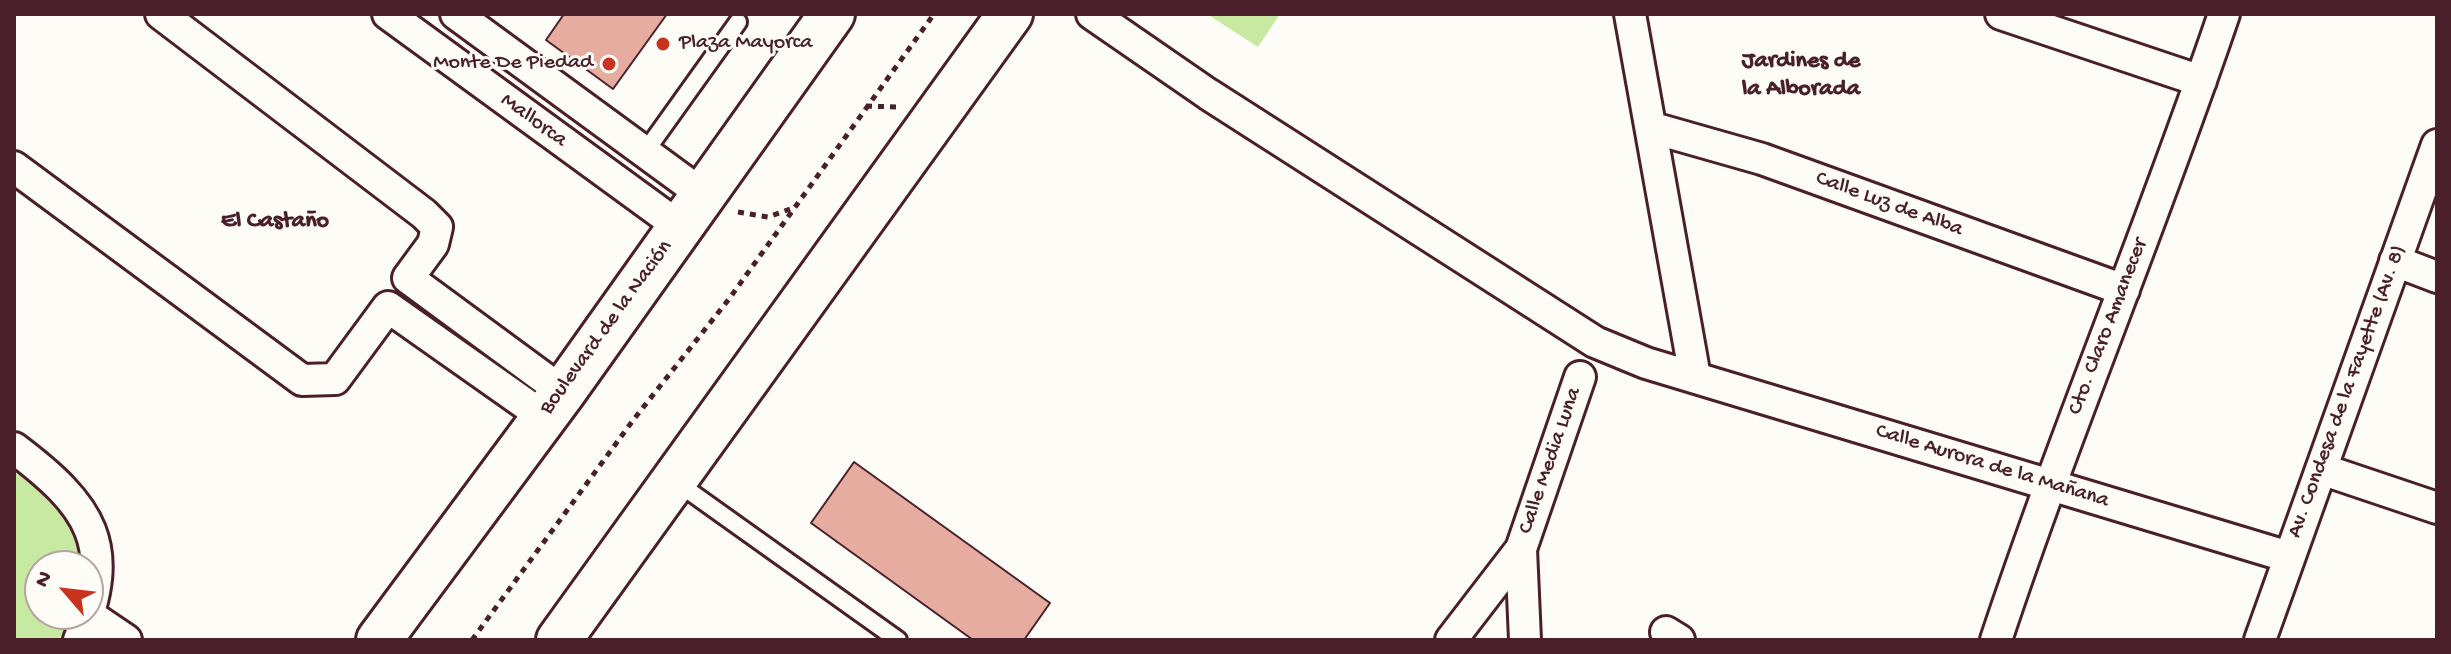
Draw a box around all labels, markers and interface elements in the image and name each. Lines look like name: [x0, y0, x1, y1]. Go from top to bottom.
place label: Plaza Mayorca: [679, 31, 813, 57]
marker: Plaza Mayorca: [654, 35, 672, 53]
district label: Jardines de la Alborada: [1742, 48, 1860, 104]
place label: Monte De Piedad: [433, 51, 593, 77]
marker: Monte De Piedad: [600, 55, 618, 73]
street label: Mallorca: [494, 88, 572, 154]
street label: Calle Luz de Alba: [1812, 166, 1966, 244]
district label: El Castaño: [221, 208, 329, 236]
street label: Cto. Claro Amanecer: [2063, 235, 2155, 419]
street label: Boulevard de la Nación: [535, 236, 679, 420]
street label: Av. Condesa de la Fayette (Av. 8): [2283, 242, 2413, 542]
street label: Calle Media Luna: [1514, 384, 1588, 538]
street label: Calle Aurora de la Mañana: [1872, 419, 2112, 515]
north arrow: [24, 550, 104, 630]
text: N: [30, 567, 59, 592]

